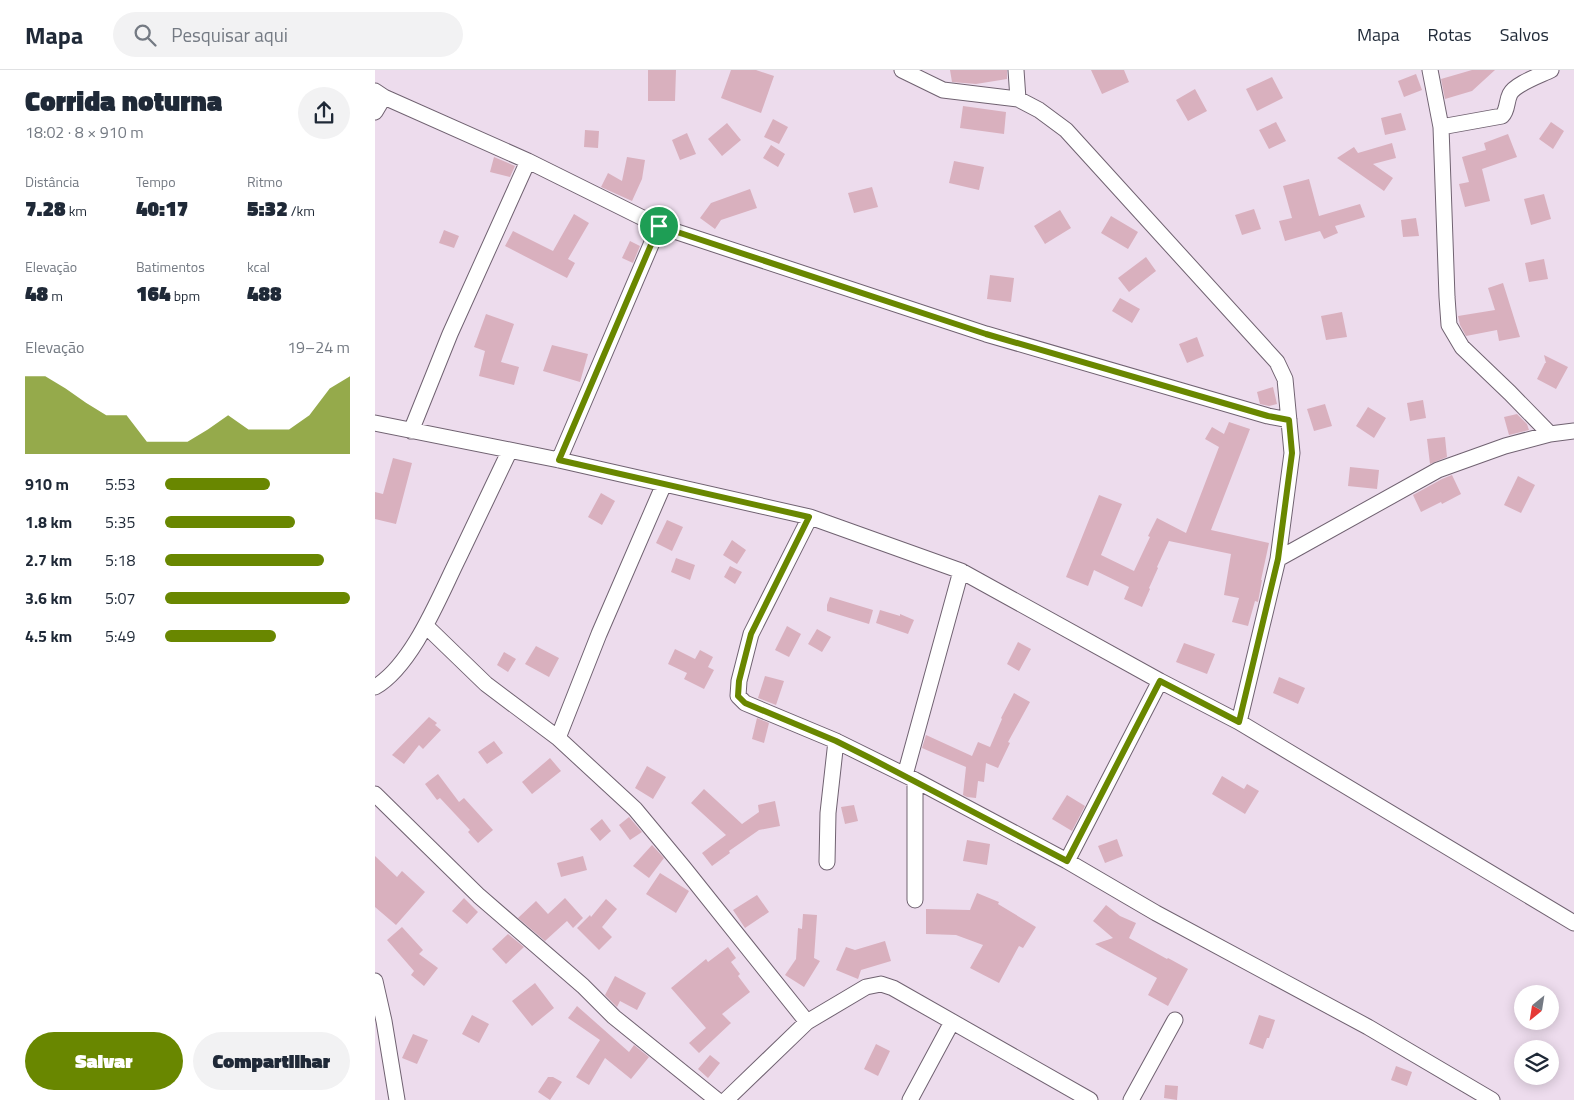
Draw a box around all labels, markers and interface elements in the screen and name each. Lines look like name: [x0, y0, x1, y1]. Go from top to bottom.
search box: [113, 12, 463, 57]
text: Mapa: [25, 17, 83, 53]
text: Pesquisar aqui: [171, 20, 288, 49]
icon: search: [131, 21, 159, 49]
text: Mapa: [1357, 21, 1400, 48]
text: Rotas: [1428, 21, 1472, 48]
text: Salvos: [1500, 21, 1549, 48]
text: Corrida noturna: [25, 79, 222, 122]
button: share: [298, 87, 350, 139]
text: 18:02 · 8 × 910 m: [25, 120, 144, 144]
text: Distância: [25, 171, 79, 192]
text: Tempo: [136, 171, 176, 192]
text: Ritmo: [247, 171, 283, 192]
text: 7.28: [25, 192, 66, 224]
text: 40:17: [136, 192, 188, 224]
text: 5:32: [247, 192, 288, 224]
text: km: [66, 200, 87, 221]
text: /km: [288, 200, 315, 221]
pin: [638, 205, 680, 247]
icon: arrive: [645, 212, 673, 240]
text: Elevação: [25, 256, 77, 277]
text: Batimentos: [136, 256, 205, 277]
text: kcal: [247, 256, 270, 277]
text: 48: [25, 277, 48, 309]
text: 164: [136, 277, 171, 309]
text: 488: [247, 277, 282, 309]
text: m: [48, 285, 63, 306]
text: bpm: [171, 285, 200, 306]
text: Elevação: [25, 335, 85, 359]
text: 19–24 m: [287, 335, 350, 359]
text: 910 m: [25, 472, 69, 496]
text: 5:53: [105, 472, 135, 496]
text: 1.8 km: [25, 510, 72, 534]
text: 5:35: [105, 510, 135, 534]
text: 2.7 km: [25, 548, 72, 572]
text: 5:18: [105, 548, 135, 572]
text: 3.6 km: [25, 586, 72, 610]
text: 5:07: [105, 586, 135, 610]
text: 4.5 km: [25, 624, 72, 648]
text: 5:49: [105, 624, 135, 648]
north arrow: [1514, 985, 1559, 1030]
map controls: [1514, 985, 1559, 1085]
button: Salvar: [25, 1032, 183, 1090]
button: Compartilhar: [193, 1032, 350, 1090]
button: layers: [1514, 1040, 1559, 1085]

